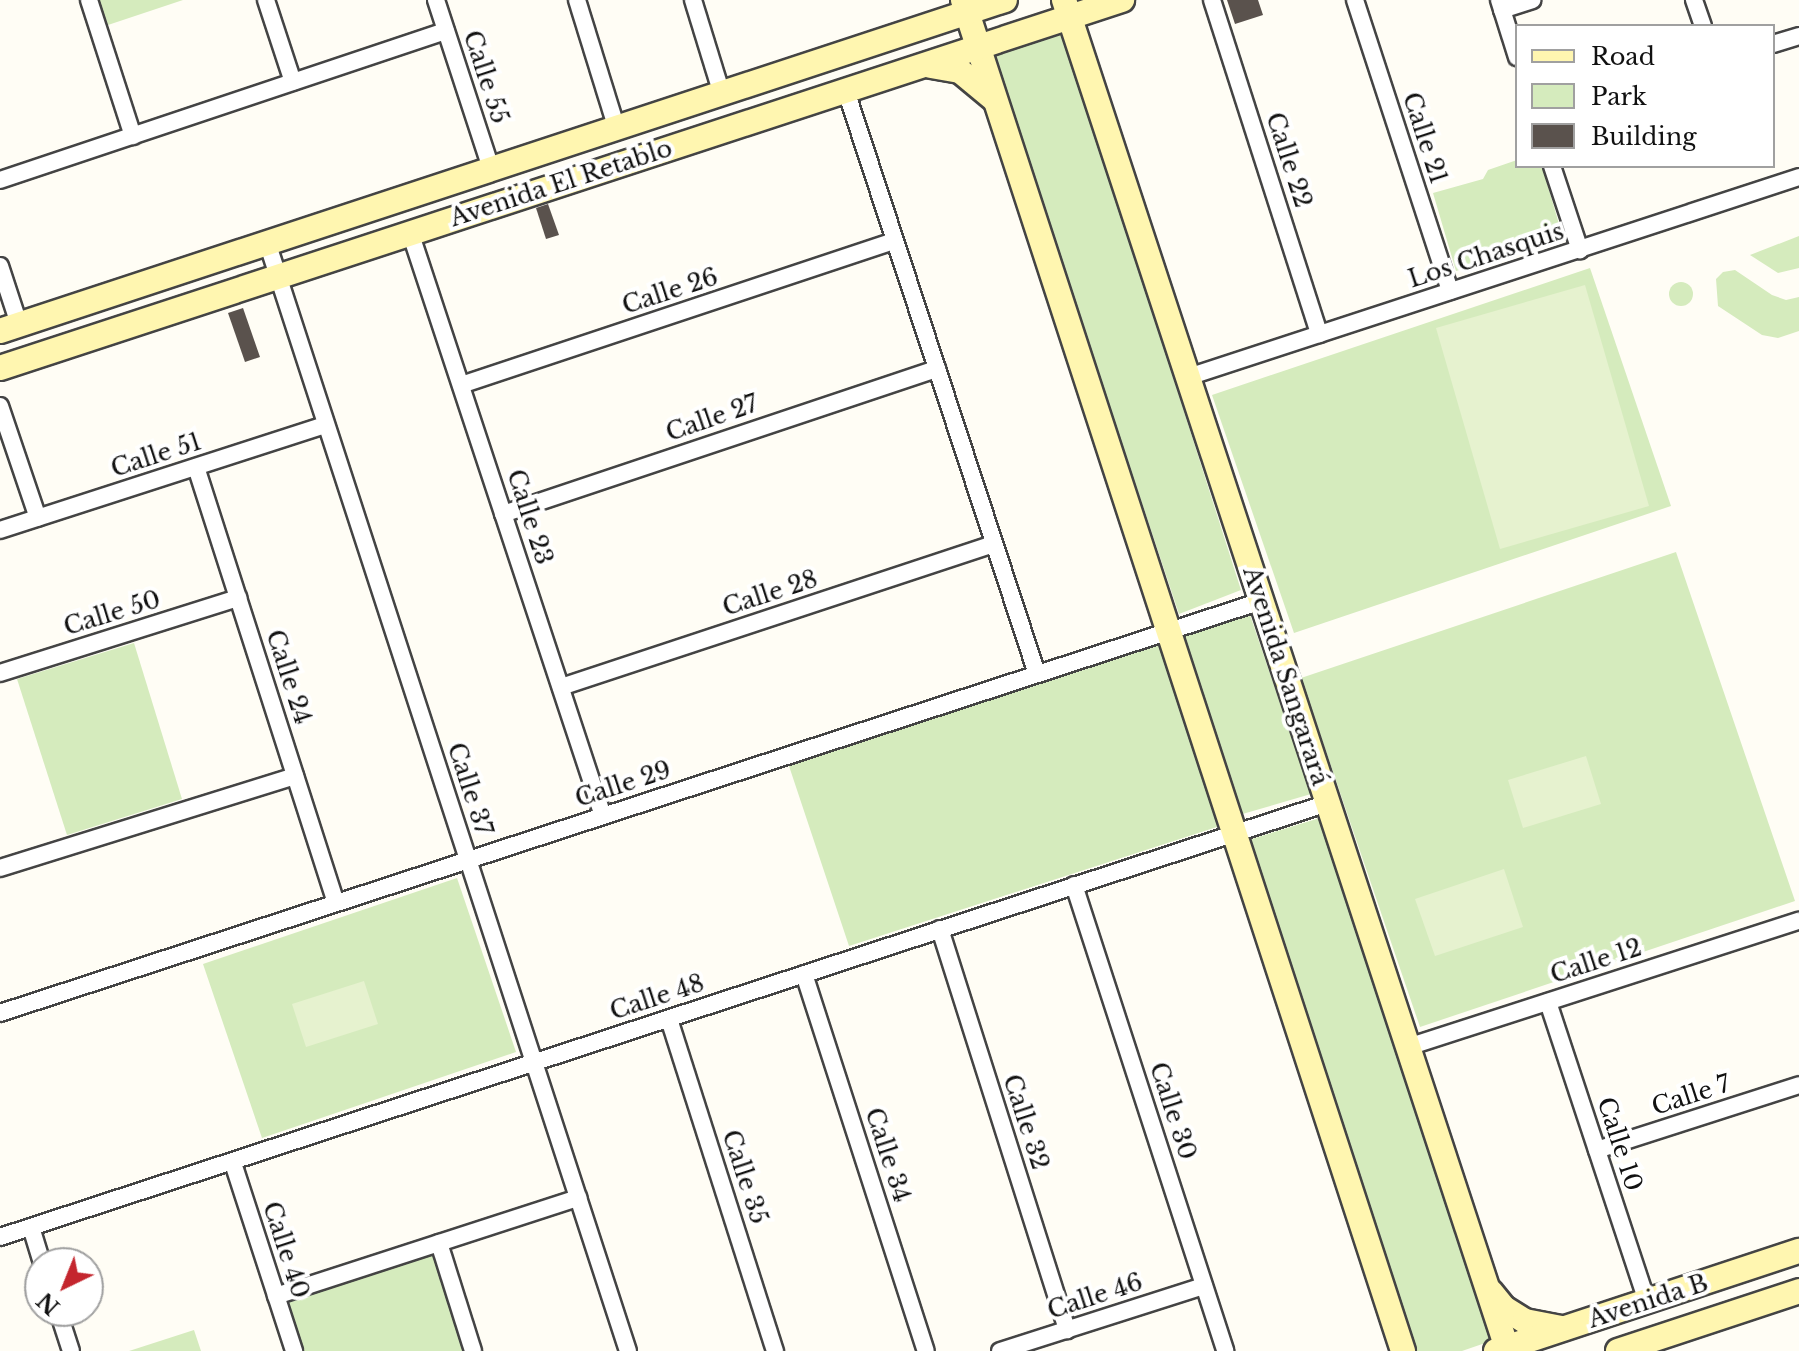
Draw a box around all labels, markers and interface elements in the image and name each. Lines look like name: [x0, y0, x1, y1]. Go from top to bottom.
legend: [1515, 24, 1775, 168]
street label: Calle 55: [457, 27, 515, 127]
text: Road: [1591, 42, 1655, 71]
text: Park: [1591, 82, 1647, 111]
street label: Calle 21: [1397, 89, 1453, 187]
street label: Calle 22: [1260, 109, 1318, 211]
text: Building: [1591, 122, 1697, 151]
street label: Avenida El Retablo: [446, 133, 676, 233]
street label: Los Chasquis: [1405, 216, 1567, 294]
street label: Calle 26: [618, 262, 722, 320]
street label: Calle 27: [662, 389, 762, 447]
street label: Calle 51: [107, 427, 205, 483]
street label: Calle 23: [501, 466, 559, 568]
street label: Avenida Sangarará: [1237, 563, 1335, 789]
street label: Calle 28: [719, 564, 821, 622]
street label: Calle 50: [60, 585, 164, 641]
street label: Calle 24: [260, 626, 318, 728]
street label: Calle 37: [442, 739, 498, 839]
street label: Calle 29: [571, 755, 675, 813]
street label: Calle 12: [1547, 933, 1645, 989]
street label: Calle 48: [606, 968, 708, 1026]
street label: Calle 30: [1144, 1059, 1202, 1163]
street label: Calle 7: [1648, 1069, 1734, 1121]
street label: Calle 32: [997, 1071, 1055, 1173]
street label: Calle 10: [1591, 1094, 1649, 1194]
street label: Calle 34: [859, 1104, 917, 1206]
street label: Calle 35: [716, 1126, 774, 1228]
street label: Calle 40: [257, 1198, 315, 1302]
north arrow: [24, 1247, 104, 1327]
street label: Calle 46: [1044, 1267, 1146, 1325]
street label: Avenida B: [1584, 1268, 1712, 1334]
text: N: [32, 1287, 65, 1320]

